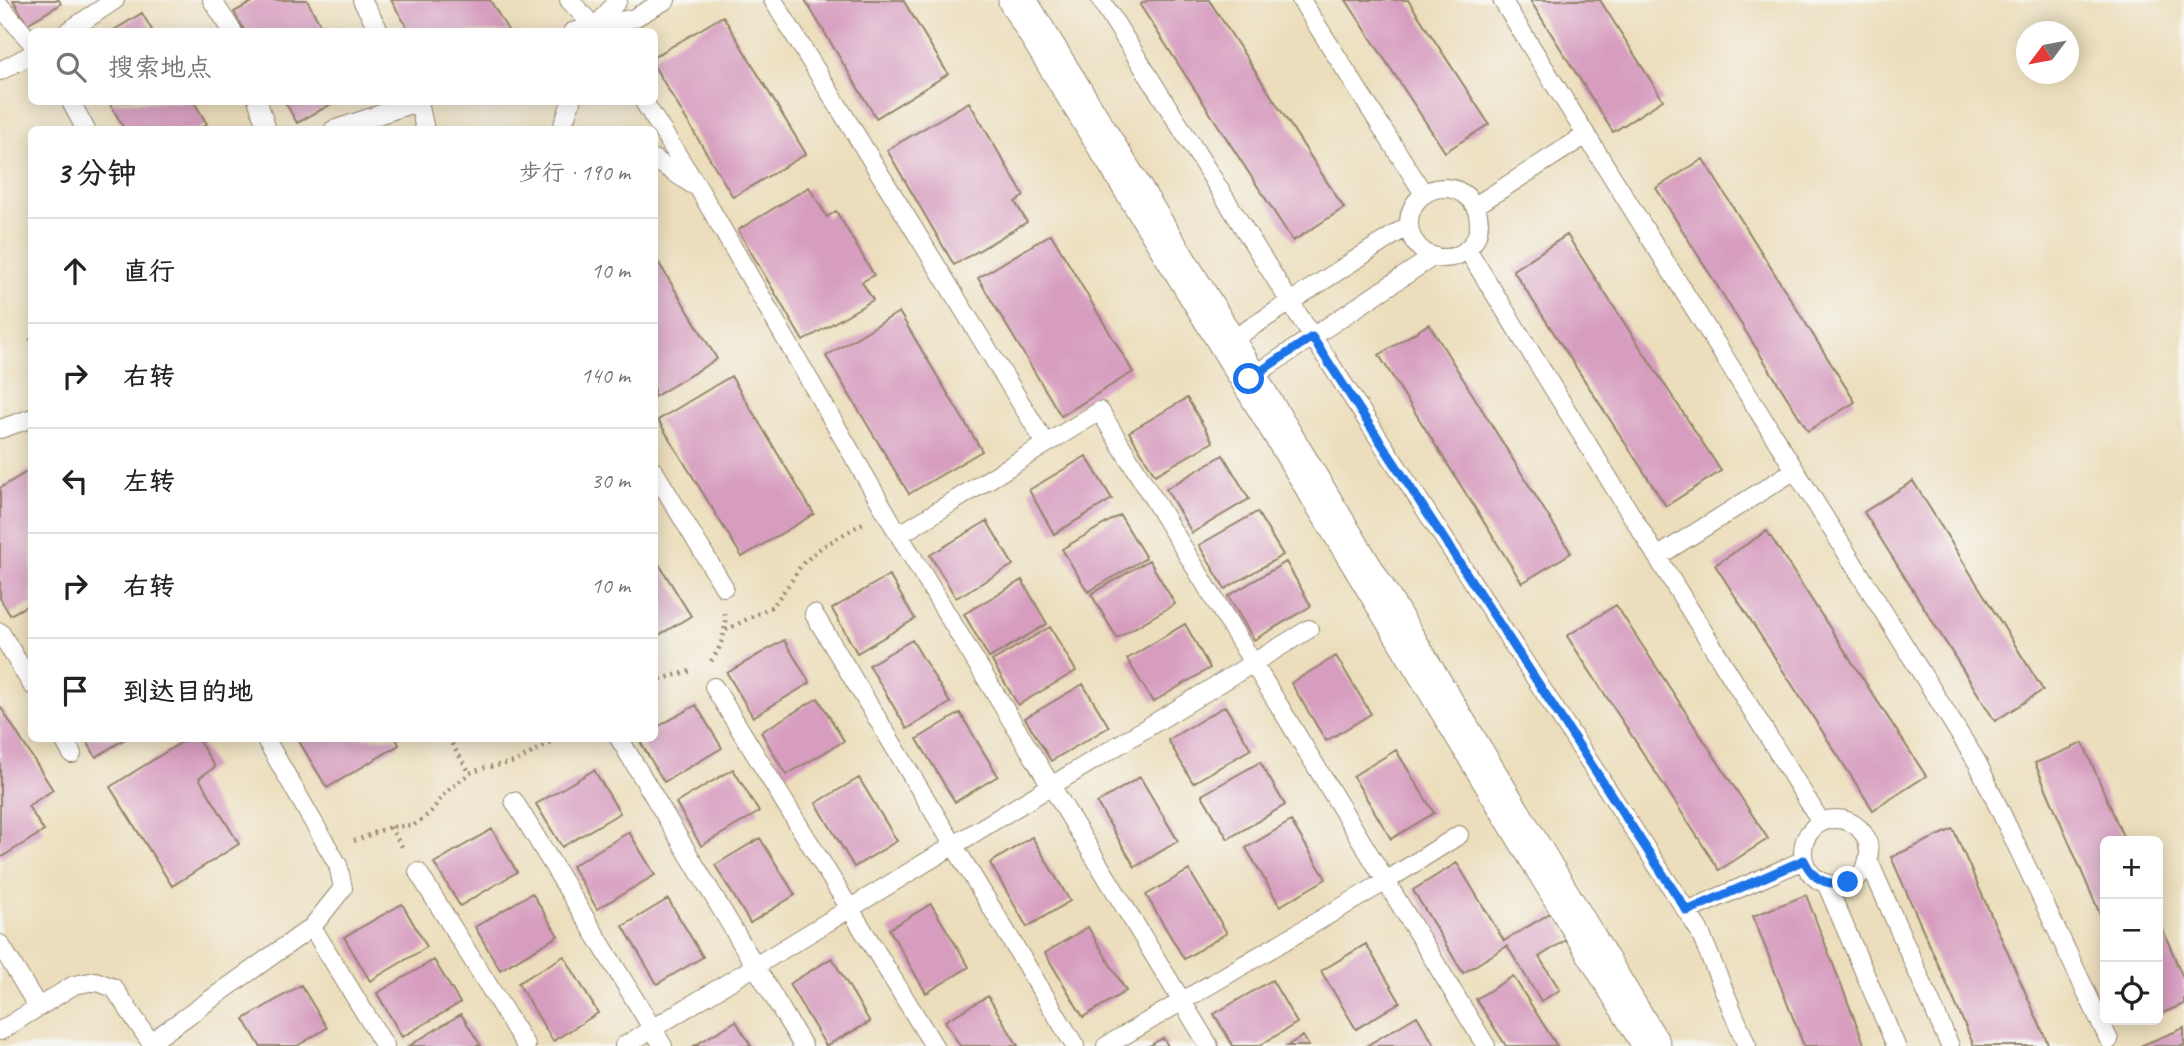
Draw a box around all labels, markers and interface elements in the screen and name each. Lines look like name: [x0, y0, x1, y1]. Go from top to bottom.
north arrow: [2016, 21, 2079, 84]
search box: [28, 28, 658, 105]
icon: search: [52, 48, 90, 86]
text: 搜索地点: [108, 51, 212, 84]
text: 3 分钟: [56, 154, 137, 192]
text: 步行 · 190 m: [519, 158, 630, 187]
icon: ahead: [56, 252, 94, 290]
text: 直行: [123, 255, 175, 288]
text: 10 m: [591, 256, 630, 285]
icon: right: [56, 357, 94, 395]
text: 右转: [123, 360, 175, 393]
text: 140 m: [581, 361, 630, 390]
route start: [1233, 363, 1264, 394]
icon: left: [56, 462, 94, 500]
text: 左转: [123, 465, 175, 498]
text: 30 m: [591, 466, 630, 495]
icon: right: [56, 567, 94, 605]
text: 右转: [123, 570, 175, 603]
text: 10 m: [591, 571, 630, 600]
icon: arrive: [56, 672, 94, 710]
text: 到达目的地: [123, 675, 253, 708]
map controls: [2100, 836, 2163, 1025]
button: +: [2100, 836, 2163, 899]
route end: [1832, 866, 1863, 897]
button: −: [2100, 899, 2163, 962]
button: locate: [2100, 962, 2163, 1025]

